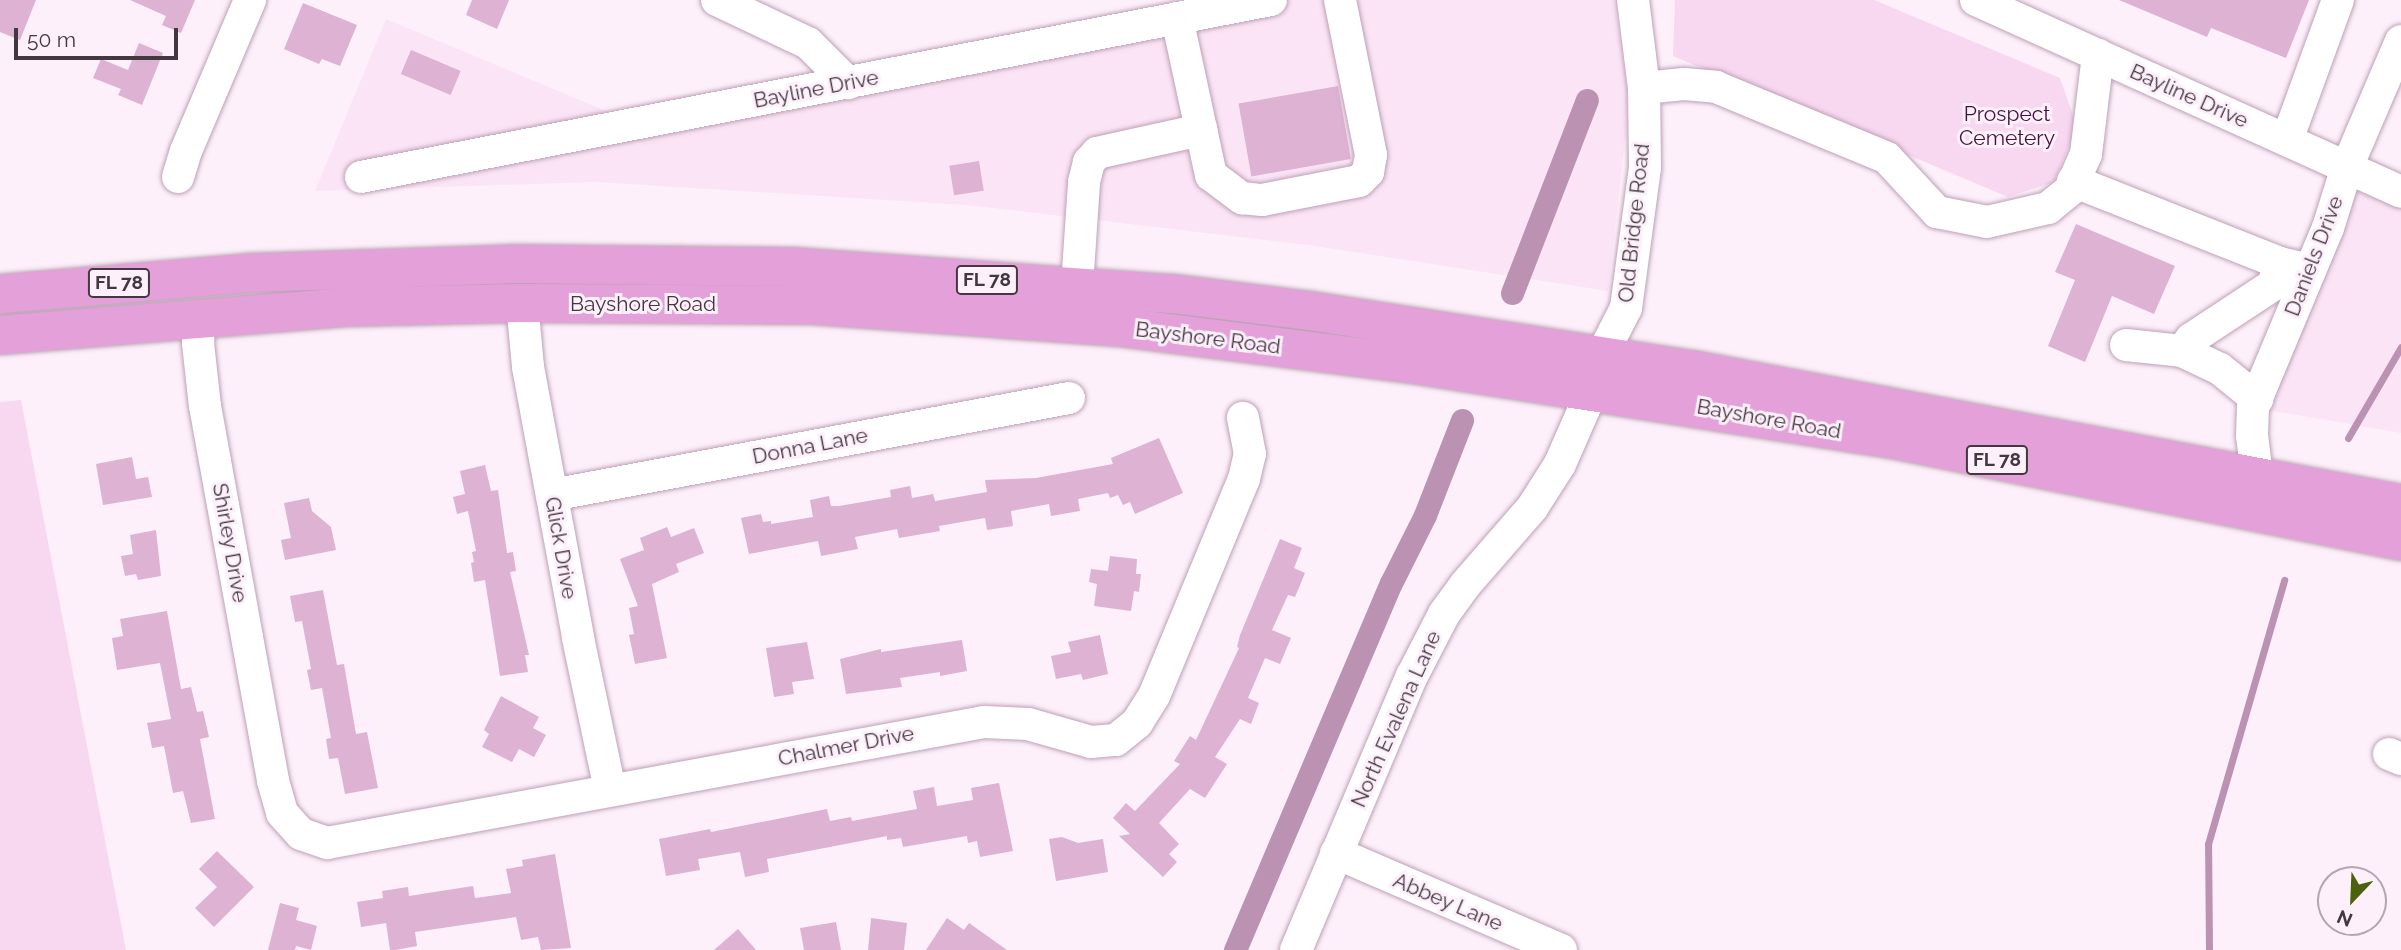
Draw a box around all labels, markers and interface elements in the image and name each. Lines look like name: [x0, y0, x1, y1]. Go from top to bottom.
scale bar: [18, 14, 182, 58]
text: 50 m: [27, 27, 76, 52]
street label: Bayline Drive: [2126, 59, 2252, 133]
street label: Bayline Drive: [751, 65, 881, 113]
park label: Prospect Cemetery: [1959, 101, 2055, 151]
street label: Old Bridge Road: [1613, 142, 1655, 304]
street label: Daniels Drive: [2280, 192, 2348, 320]
road number: FL 78: [956, 264, 1018, 296]
road number: FL 78: [88, 268, 150, 298]
street label: Bayshore Road: [570, 291, 716, 317]
street label: Bayshore Road: [1134, 317, 1282, 359]
street label: Bayshore Road: [1695, 394, 1843, 444]
street label: Donna Lane: [750, 422, 870, 470]
road number: FL 78: [1966, 444, 2028, 475]
street label: Shirley Drive: [207, 481, 253, 605]
street label: Glick Drive: [540, 495, 582, 601]
street label: North Evalena Lane: [1346, 627, 1446, 811]
street label: Chalmer Drive: [776, 720, 916, 772]
north arrow: [2317, 866, 2387, 936]
street label: Abbey Lane: [1389, 868, 1507, 936]
text: N: [2334, 906, 2356, 931]

